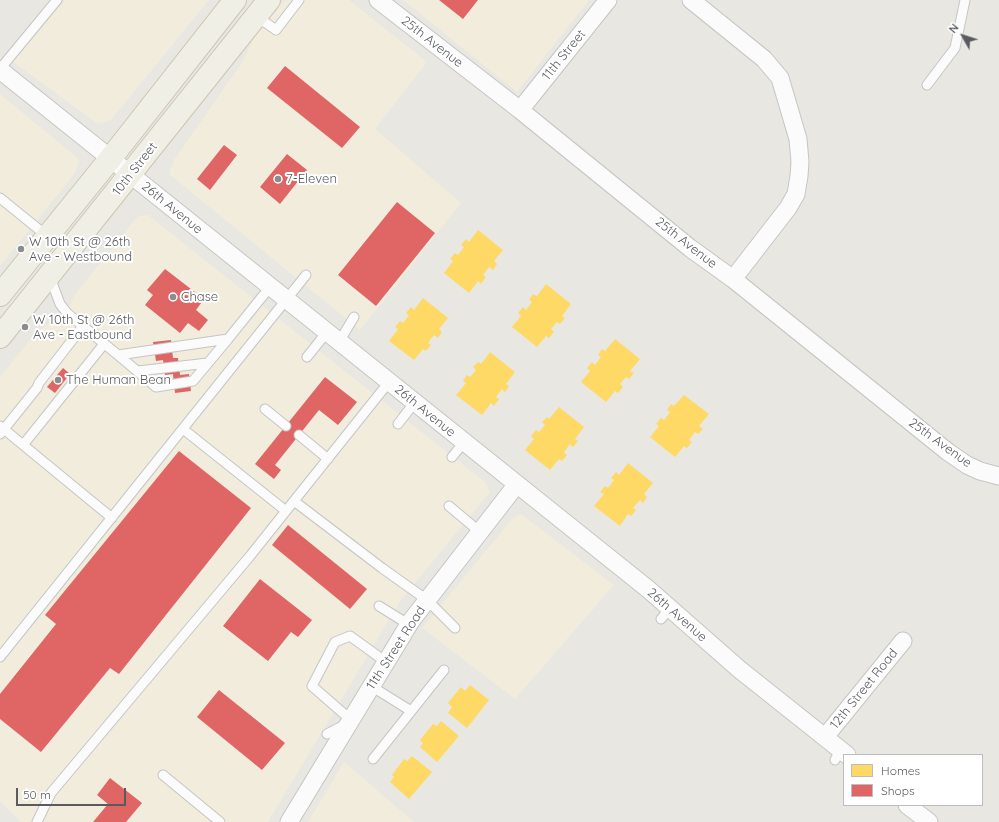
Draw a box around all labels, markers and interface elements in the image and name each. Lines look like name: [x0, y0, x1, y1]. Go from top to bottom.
street label: 25th Avenue: [398, 13, 466, 71]
north arrow: [943, 16, 983, 56]
text: N: [946, 21, 962, 36]
street label: 11th Street: [539, 27, 589, 83]
street label: 10th Street: [109, 139, 161, 199]
place label: 7-Eleven: [286, 171, 337, 187]
marker: 7-Eleven: [273, 174, 283, 184]
street label: 26th Avenue: [138, 179, 206, 237]
street label: 25th Avenue: [652, 214, 720, 272]
place label: W 10th St @ 26th Ave - Westbound: [29, 234, 132, 265]
marker: W 10th St @ 26th Ave - Westbound: [16, 244, 26, 254]
place label: Chase: [181, 289, 218, 305]
marker: Chase: [168, 292, 178, 302]
place label: W 10th St @ 26th Ave - Eastbound: [33, 312, 134, 343]
marker: W 10th St @ 26th Ave - Eastbound: [20, 322, 30, 332]
place label: The Human Bean: [66, 372, 171, 388]
marker: The Human Bean: [53, 375, 63, 385]
street label: 26th Avenue: [391, 382, 459, 440]
street label: 25th Avenue: [905, 415, 975, 471]
street label: 26th Avenue: [644, 585, 710, 645]
street label: 11th Street Road: [363, 603, 429, 693]
street label: 12th Street Road: [827, 646, 901, 732]
legend: [843, 754, 983, 806]
text: Homes: [881, 763, 920, 778]
scale bar: [18, 780, 128, 806]
text: Shops: [881, 783, 915, 798]
text: 50 m: [23, 787, 51, 802]

